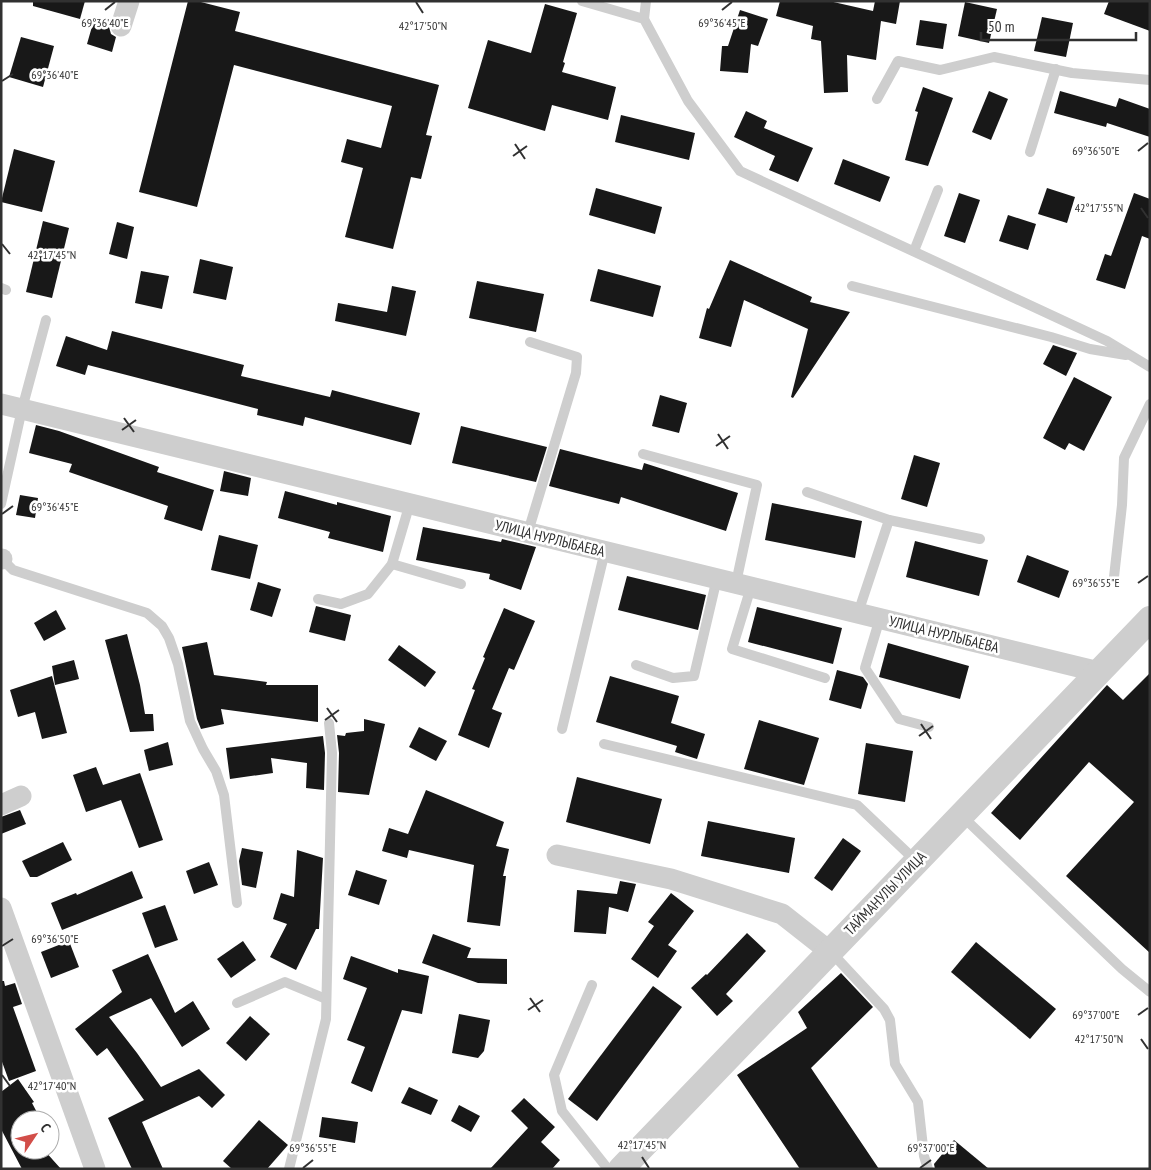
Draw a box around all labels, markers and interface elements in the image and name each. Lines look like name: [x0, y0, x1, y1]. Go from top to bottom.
scale bar: [981, 10, 1136, 42]
text: 69°36'40"E: [81, 15, 129, 30]
text: 69°36'45"E: [698, 15, 746, 30]
text: 50 m: [988, 17, 1014, 36]
text: 42°17'50"N: [399, 18, 447, 33]
text: 69°36'40"E: [31, 67, 79, 82]
text: 69°36'50"E: [1072, 143, 1120, 158]
text: 42°17'55"N: [1075, 200, 1123, 215]
text: 42°17'45"N: [28, 247, 76, 262]
text: 69°36'45"E: [31, 499, 79, 514]
street label: УЛИЦА НУРЛЫБАЕВА: [493, 515, 608, 561]
text: 69°36'55"E: [1072, 575, 1120, 590]
street label: УЛИЦА НУРЛЫБАЕВА: [887, 611, 1002, 657]
street label: ТАЙМАНУЛЫ УЛИЦА: [840, 846, 931, 939]
text: 69°36'50"E: [31, 931, 79, 946]
text: 69°37'00"E: [1072, 1007, 1120, 1022]
text: 42°17'50"N: [1075, 1031, 1123, 1046]
text: 42°17'40"N: [28, 1078, 76, 1093]
north arrow: [10, 1110, 60, 1160]
text: С: [36, 1120, 55, 1136]
text: 42°17'45"N: [618, 1137, 666, 1152]
text: 69°36'55"E: [289, 1140, 337, 1155]
text: 69°37'00"E: [907, 1140, 955, 1155]

